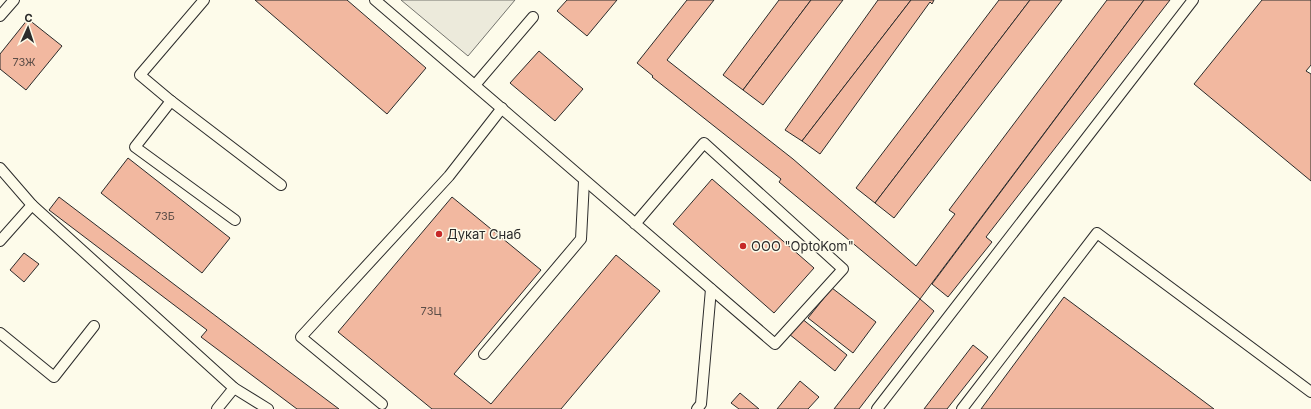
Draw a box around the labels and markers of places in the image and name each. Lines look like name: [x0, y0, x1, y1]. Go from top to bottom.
place label: Дукат Снаб: [447, 226, 521, 242]
marker: Дукат Снаб: [434, 229, 444, 239]
place label: OOO "OptoKom": [751, 238, 854, 254]
marker: OOO "OptoKom": [738, 241, 748, 251]

